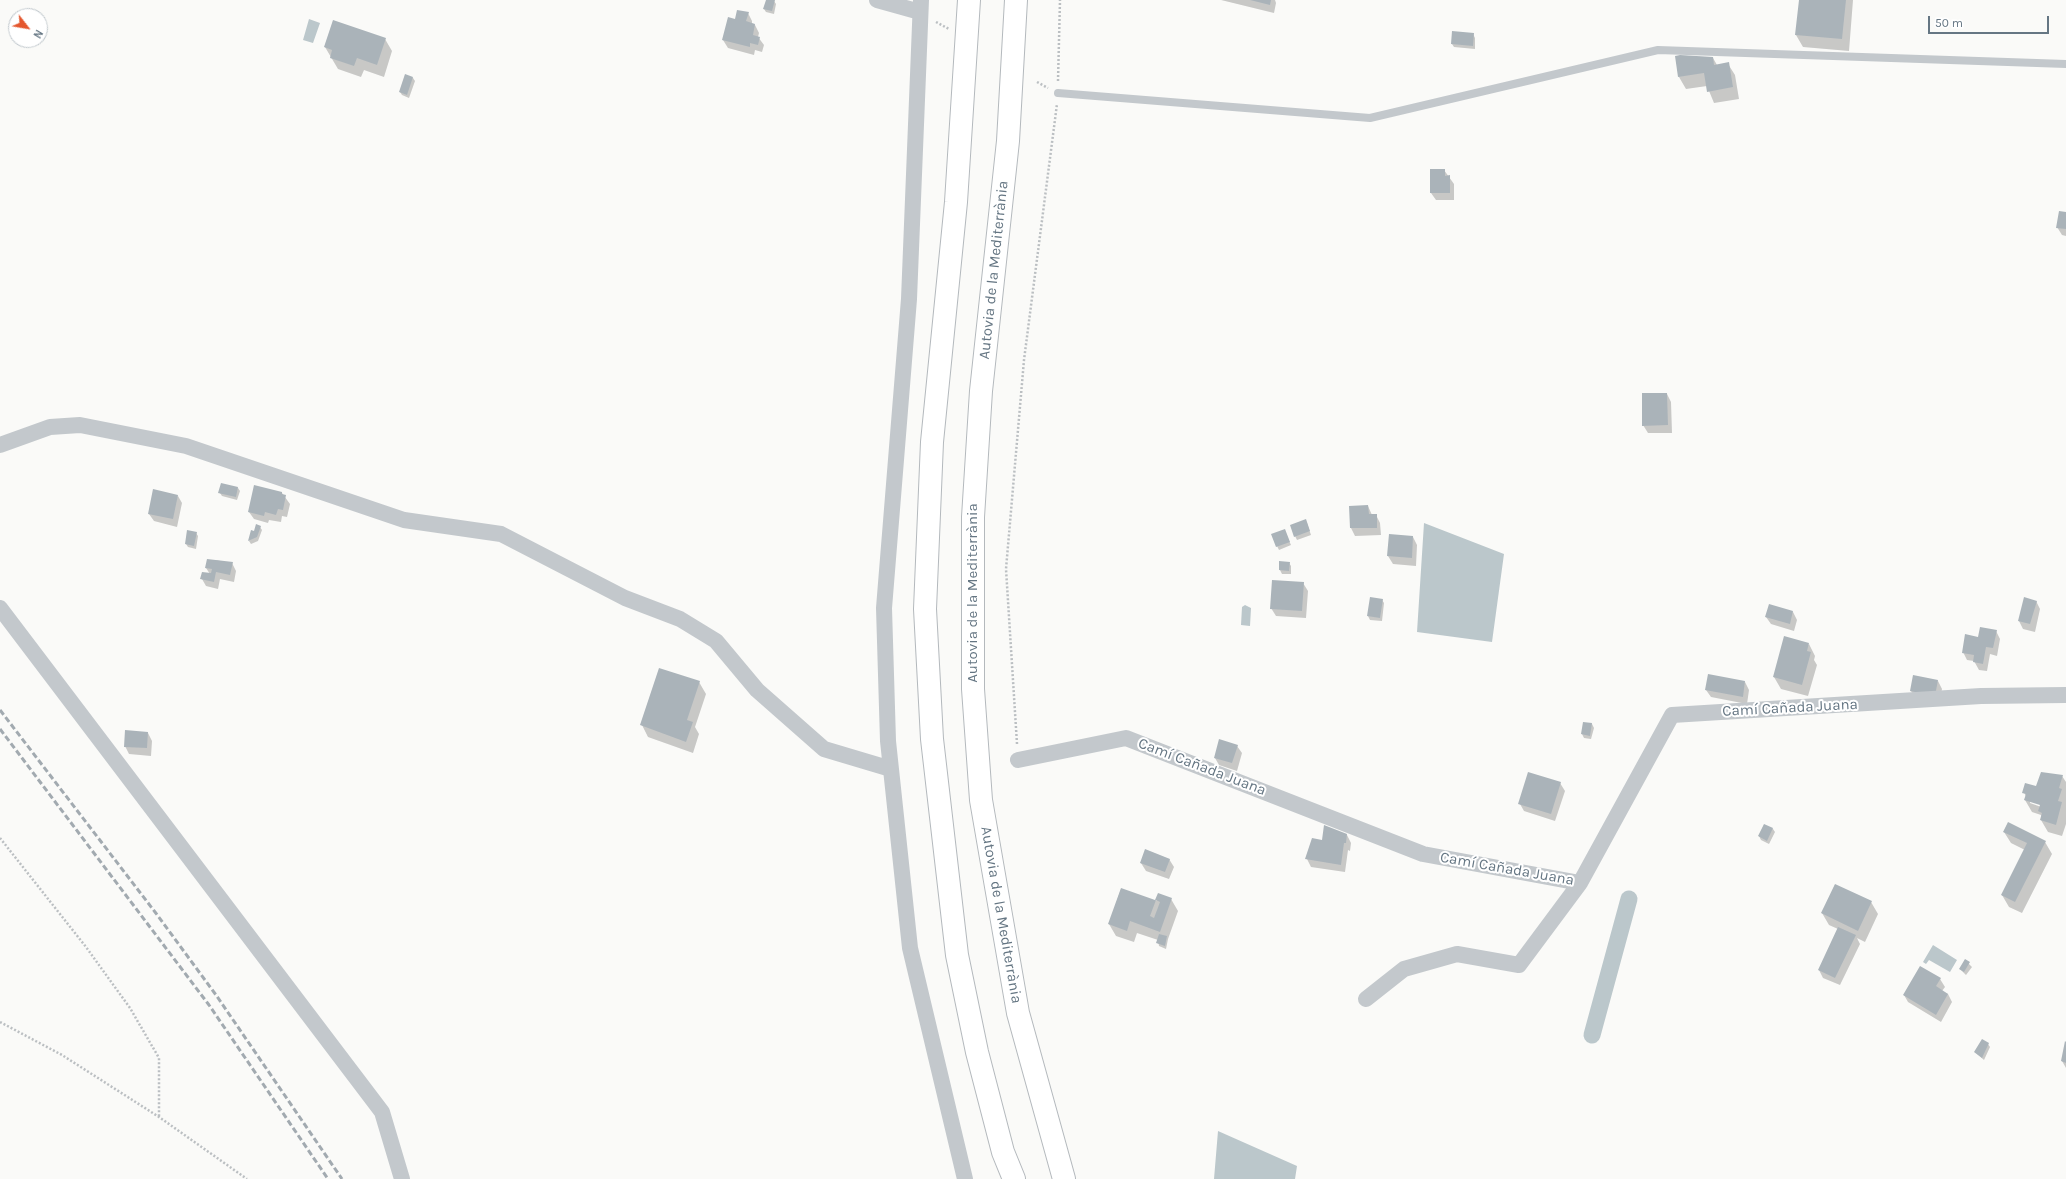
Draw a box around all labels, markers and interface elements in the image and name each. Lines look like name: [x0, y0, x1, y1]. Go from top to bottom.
north arrow: [8, 8, 48, 48]
scale bar: [1930, 8, 2051, 34]
text: 50 m: [1935, 16, 1963, 30]
text: N: [30, 27, 45, 41]
street label: Autovia de la Mediterrània: [976, 180, 1012, 360]
street label: Autovia de la Mediterrània: [964, 503, 982, 683]
street label: Camí Cañada Juana: [1722, 695, 1858, 721]
street label: Camí Cañada Juana: [1135, 734, 1269, 800]
street label: Autovia de la Mediterrània: [977, 825, 1025, 1005]
street label: Camí Cañada Juana: [1439, 848, 1575, 890]

